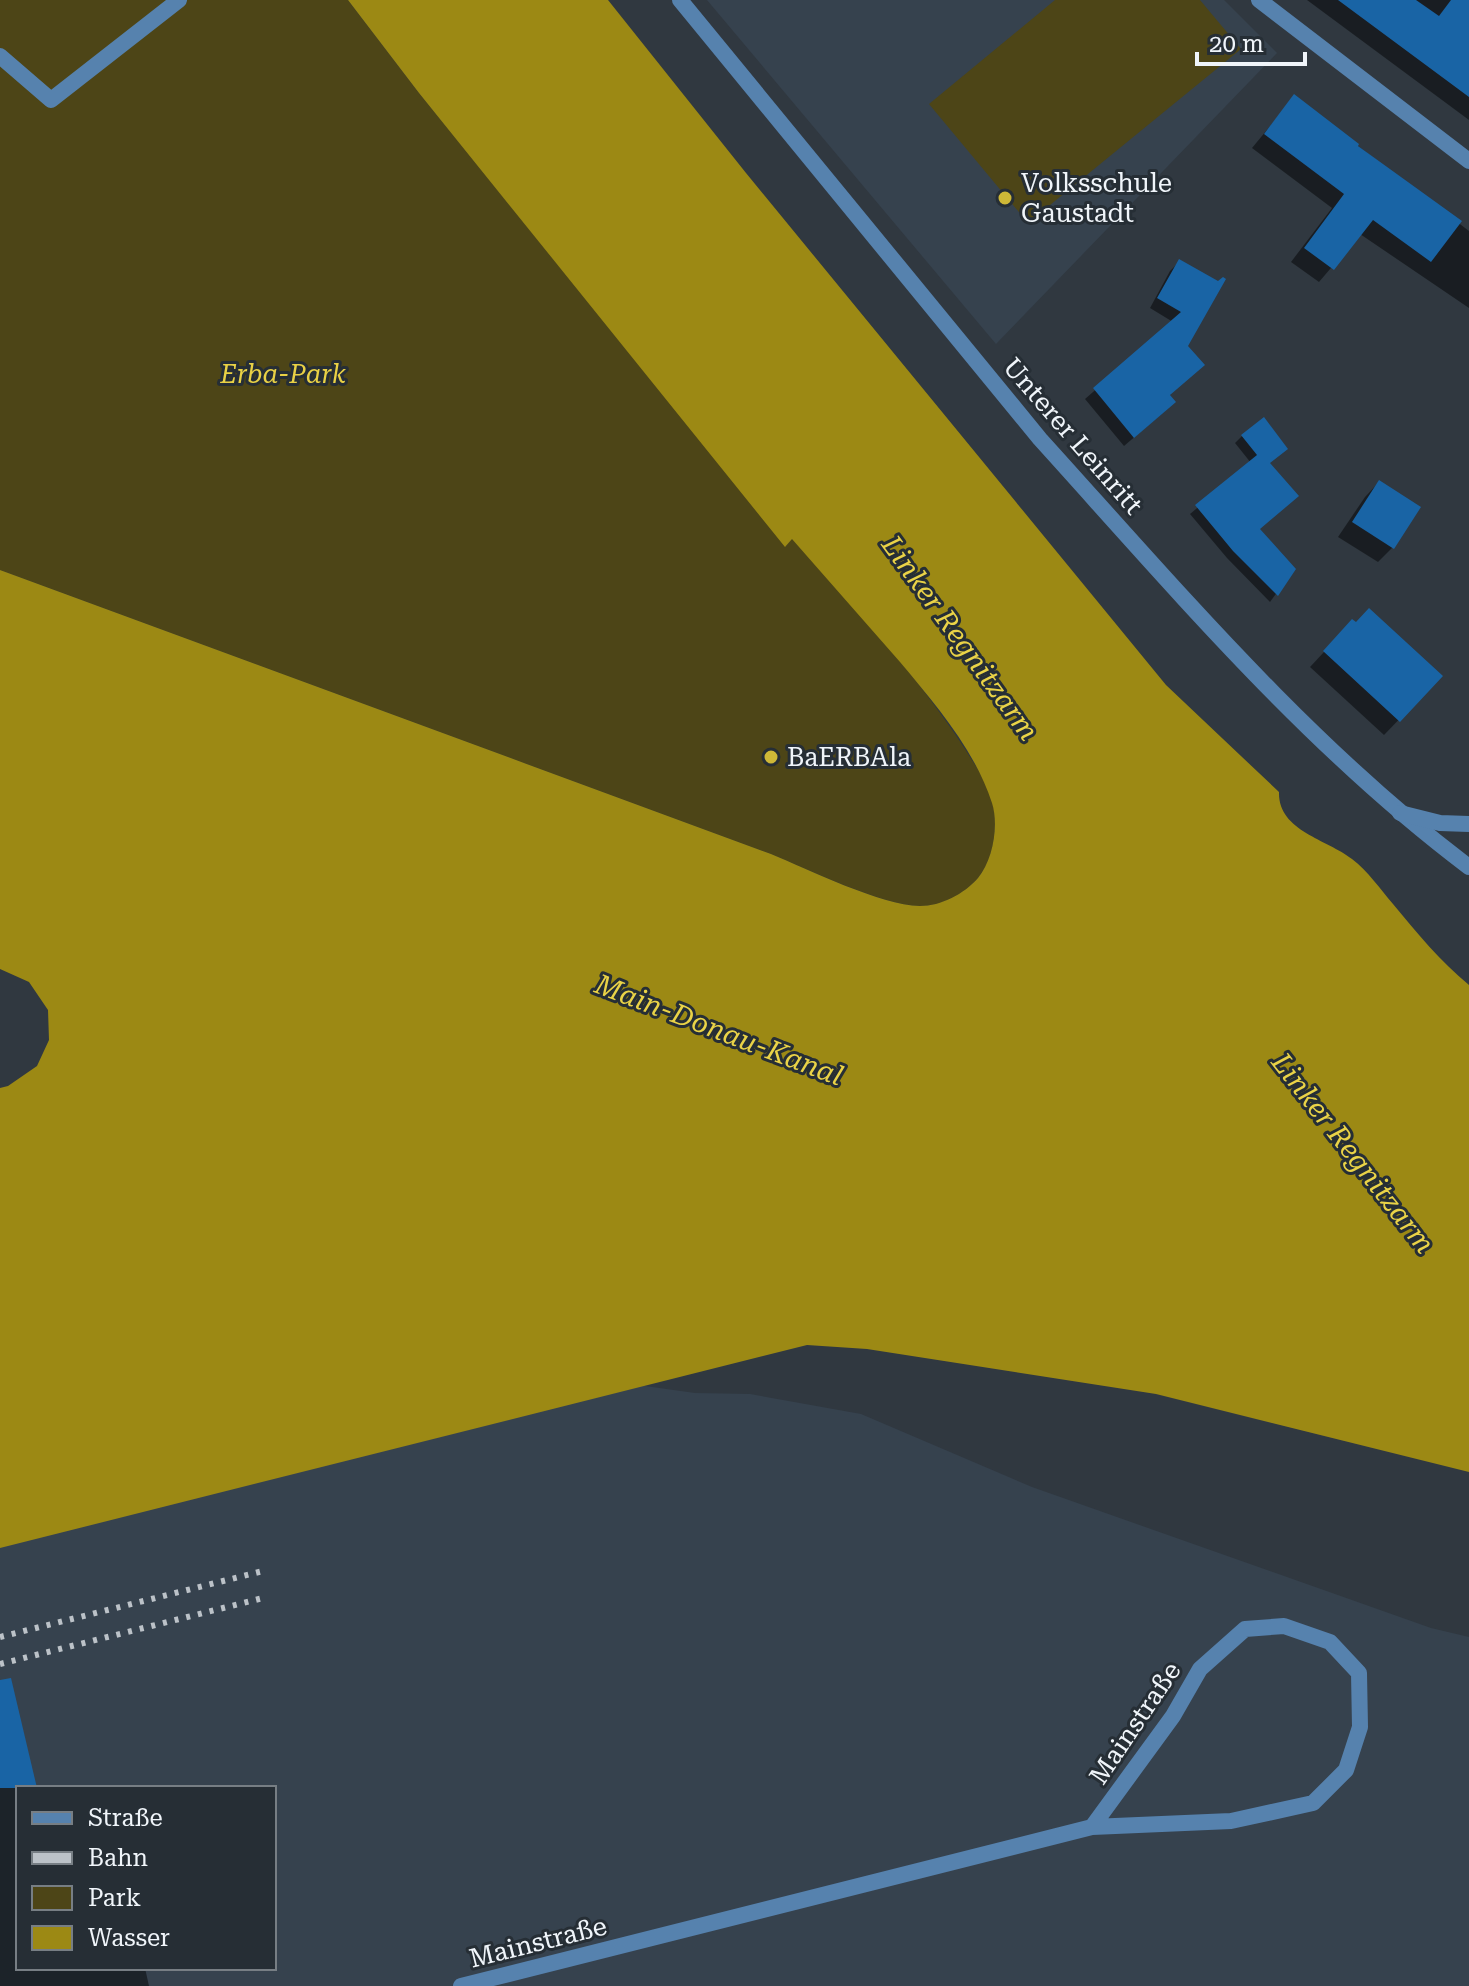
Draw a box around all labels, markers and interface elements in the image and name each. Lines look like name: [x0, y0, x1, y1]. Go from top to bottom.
scale bar: [1197, 16, 1305, 66]
text: 20 m: [1209, 30, 1264, 58]
place label: Volksschule Gaustadt: [1021, 168, 1172, 228]
marker: Volksschule Gaustadt: [996, 189, 1014, 207]
street label: Unterer Leinritt: [997, 352, 1149, 520]
park label: Erba-Park: [219, 359, 347, 389]
water label: Linker Regnitzarm: [874, 528, 1045, 747]
place label: BaERBAla: [787, 742, 911, 772]
marker: BaERBAla: [762, 748, 780, 766]
water label: Main-Donau-Kanal: [589, 967, 848, 1092]
water label: Linker Regnitzarm: [1264, 1046, 1441, 1260]
street label: Mainstraße: [1083, 1656, 1187, 1790]
legend: [16, 1786, 276, 1970]
text: Straße: [88, 1804, 163, 1832]
text: Bahn: [88, 1844, 148, 1872]
text: Park: [88, 1884, 141, 1912]
street label: Mainstraße: [466, 1910, 610, 1974]
text: Wasser: [88, 1924, 170, 1952]

